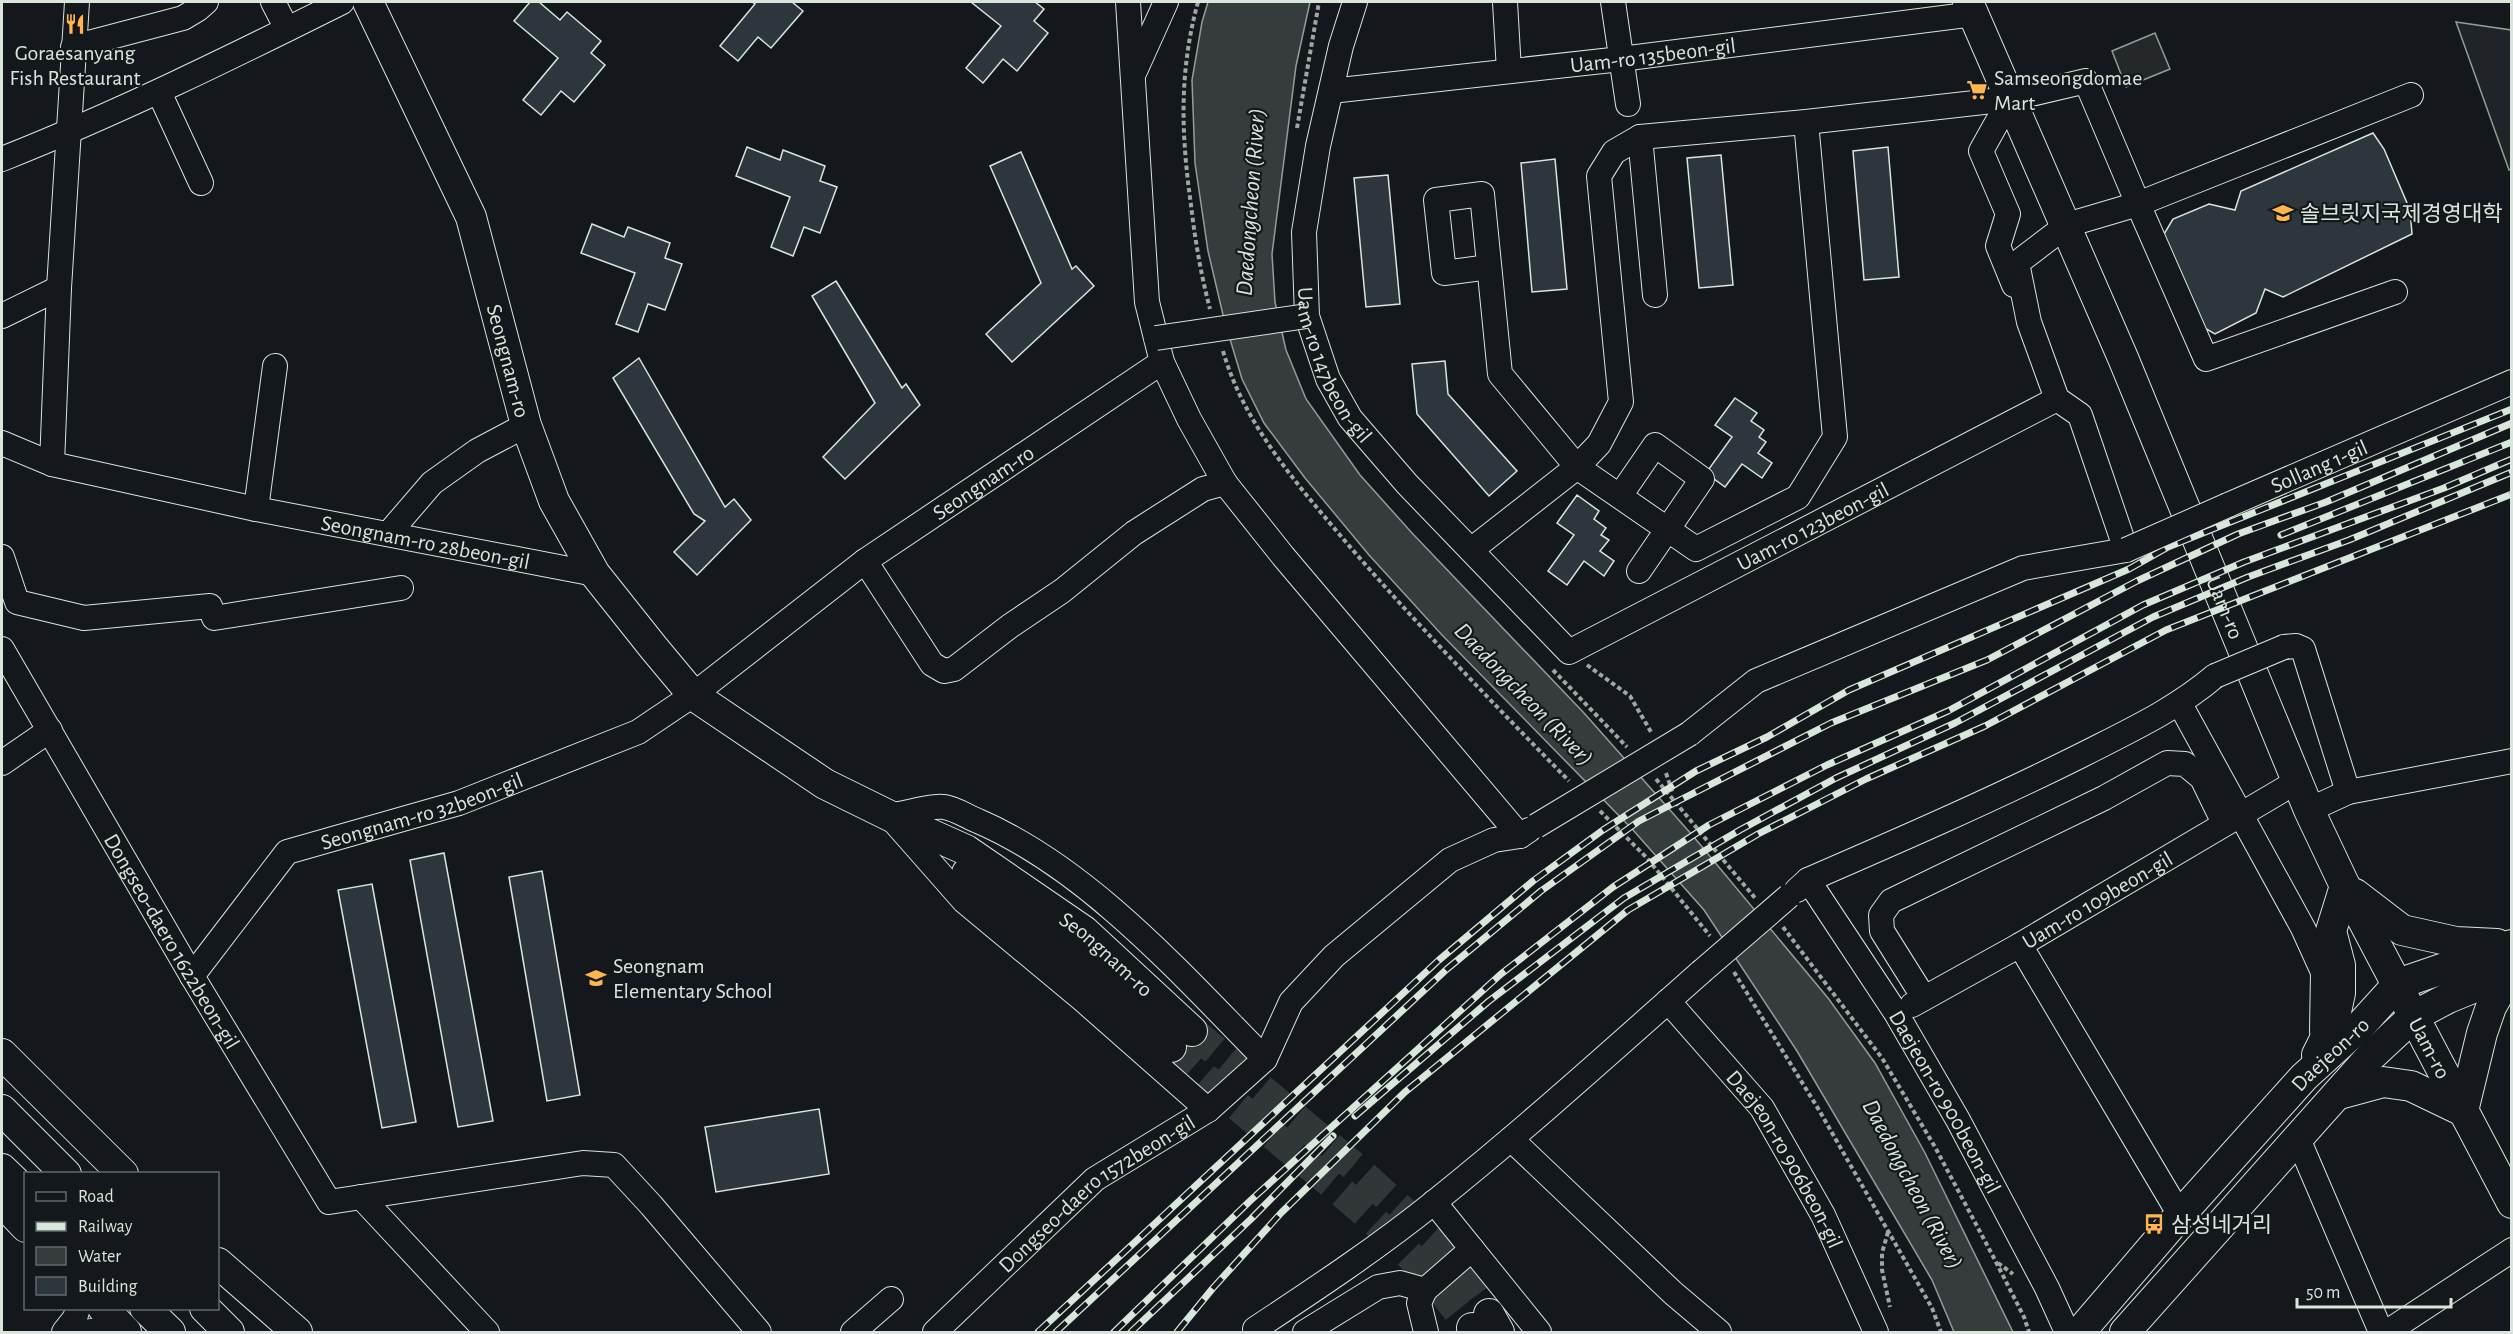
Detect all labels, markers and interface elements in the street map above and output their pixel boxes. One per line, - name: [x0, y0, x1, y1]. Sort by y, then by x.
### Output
- restaurant icon: Goraesanyang Fish Restaurant: [63, 12, 87, 36]
- street label: Uam-ro 135beon-gil: [1569, 34, 1737, 77]
- place label: Goraesanyang Fish Restaurant: [9, 42, 141, 89]
- place label: Samseongdomae Mart: [1994, 67, 2142, 114]
- supermarket icon: Samseongdomae Mart: [1965, 78, 1989, 102]
- water label: Daedongcheon (River): [1232, 107, 1270, 297]
- school or university icon: 솔브릿지국제경영대학: [2271, 201, 2295, 225]
- place label: 솔브릿지국제경영대학: [2300, 202, 2502, 225]
- street label: Uam-ro 147beon-gil: [1294, 287, 1376, 447]
- street label: Seongnam-ro: [483, 302, 534, 420]
- street label: Sollang 1-gil: [2268, 436, 2371, 497]
- street label: Seongnam-ro: [929, 441, 1038, 524]
- street label: Uam-ro 123beon-gil: [1733, 478, 1892, 575]
- street label: Seongnam-ro 28beon-gil: [319, 512, 532, 573]
- street label: Uam-ro: [2202, 573, 2247, 642]
- water label: Daedongcheon (River): [1449, 619, 1597, 771]
- street label: Seongnam-ro 32beon-gil: [318, 769, 526, 854]
- street label: Dongseo-daero 1622beon-gil: [100, 830, 243, 1053]
- street label: Uam-ro 109beon-gil: [2019, 848, 2177, 953]
- street label: Seongnam-ro: [1056, 908, 1157, 1001]
- place label: Seongnam Elementary School: [613, 955, 773, 1002]
- school or university icon: Seongnam Elementary School: [584, 966, 608, 990]
- street label: Daejeon-ro 900beon-gil: [1885, 1007, 2005, 1197]
- street label: Daejeon-ro: [2287, 1014, 2374, 1095]
- street label: Uam-ro: [2404, 1014, 2454, 1082]
- street label: Daejeon-ro 906beon-gil: [1722, 1066, 1846, 1252]
- water label: Daedongcheon (River): [1857, 1096, 1967, 1273]
- street label: Dongseo-daero 1572beon-gil: [995, 1111, 1199, 1277]
- legend: [24, 1172, 219, 1310]
- text: Road: [78, 1188, 114, 1206]
- bus stop icon: 삼성네거리: [2142, 1212, 2166, 1236]
- place label: 삼성네거리: [2171, 1213, 2272, 1236]
- text: Railway: [78, 1218, 133, 1236]
- text: Water: [78, 1248, 121, 1266]
- scale bar: [2297, 1271, 2452, 1309]
- text: Building: [78, 1278, 138, 1296]
- text: 50 m: [2306, 1284, 2340, 1302]

